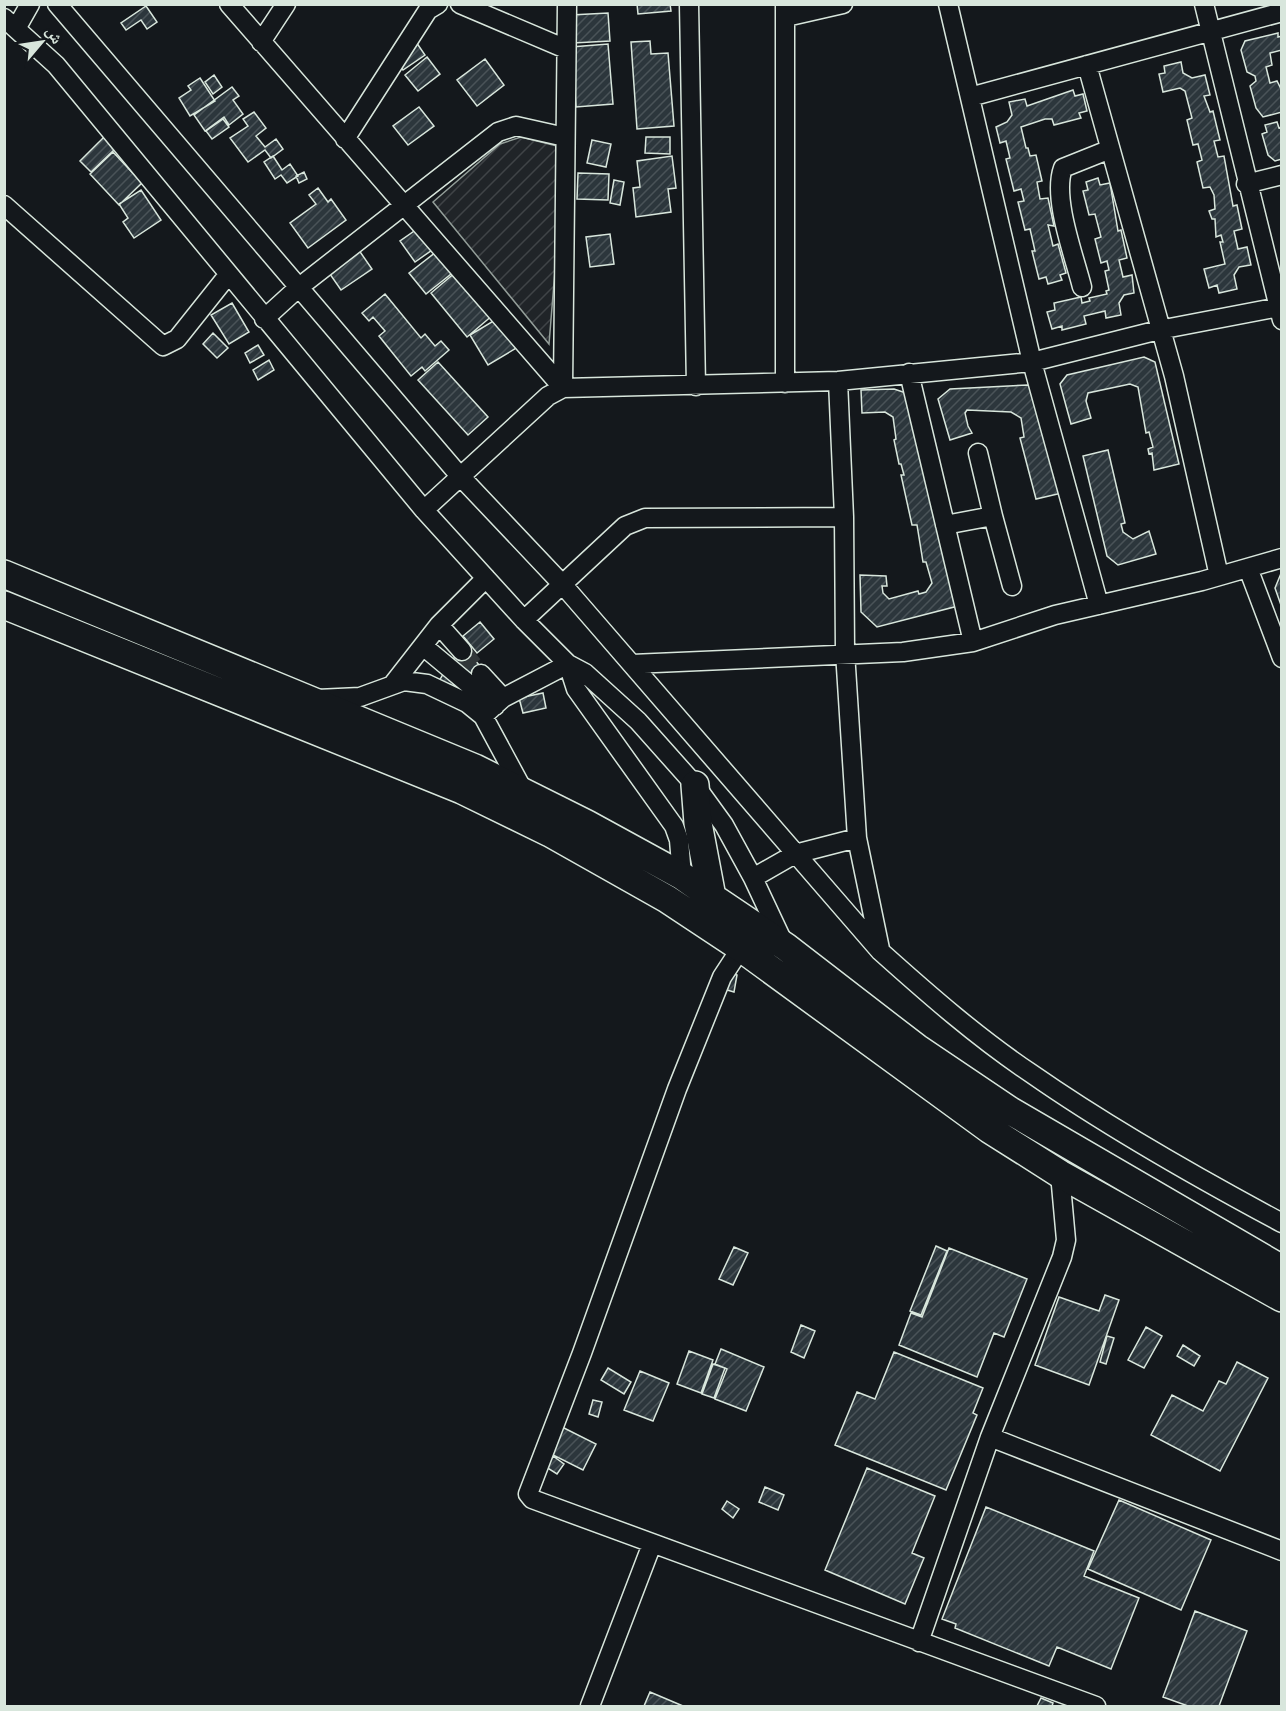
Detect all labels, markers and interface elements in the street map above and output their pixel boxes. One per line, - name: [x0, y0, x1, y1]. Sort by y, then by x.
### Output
- north arrow: [12, 12, 72, 72]
- text: ش: [42, 23, 66, 47]

